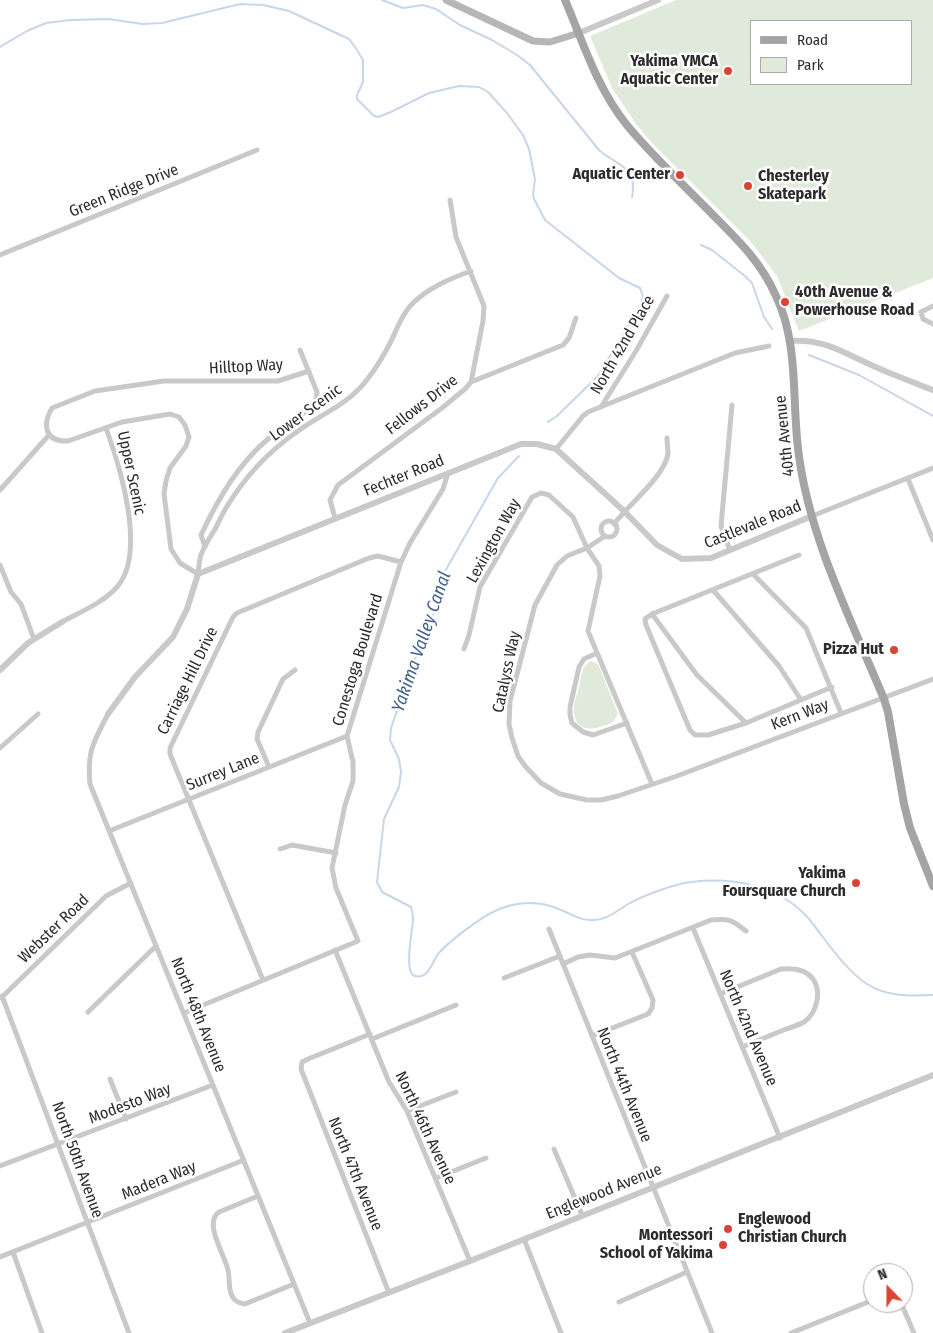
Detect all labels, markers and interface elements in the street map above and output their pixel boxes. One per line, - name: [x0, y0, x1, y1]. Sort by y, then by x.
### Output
- legend: [750, 20, 913, 85]
- text: Road: [797, 31, 828, 49]
- place label: Yakima YMCA Aquatic Center: [620, 52, 718, 90]
- text: Park: [797, 56, 824, 74]
- marker: Yakima YMCA Aquatic Center: [722, 65, 734, 77]
- street label: Green Ridge Drive: [66, 160, 182, 222]
- place label: Aquatic Center: [572, 165, 670, 185]
- place label: Chesterley Skatepark: [758, 167, 829, 205]
- marker: Aquatic Center: [674, 169, 686, 181]
- marker: Chesterley Skatepark: [742, 180, 754, 192]
- place label: 40th Avenue & Powerhouse Road: [795, 283, 914, 321]
- street label: North 42nd Place: [587, 292, 659, 398]
- marker: 40th Avenue & Powerhouse Road: [779, 296, 791, 308]
- street label: Hilltop Way: [209, 355, 283, 379]
- street label: Fellows Drive: [382, 371, 462, 439]
- street label: Lower Scenic: [266, 380, 346, 446]
- street label: 40th Avenue: [771, 394, 799, 478]
- street label: Upper Scenic: [113, 429, 149, 517]
- street label: Fechter Road: [361, 451, 447, 501]
- street label: Lexington Way: [463, 496, 525, 586]
- street label: Castlevale Road: [702, 497, 804, 553]
- water label: Yakima Valley Canal: [388, 569, 456, 715]
- street label: Conestoga Boulevard: [329, 591, 387, 729]
- street label: Carriage Hill Drive: [154, 624, 222, 738]
- street label: Catalyss Way: [489, 629, 525, 715]
- place label: Pizza Hut: [823, 640, 884, 660]
- marker: Pizza Hut: [888, 644, 900, 656]
- street label: Kern Way: [768, 695, 832, 735]
- street label: Surrey Lane: [184, 749, 262, 795]
- place label: Yakima Foursquare Church: [722, 864, 846, 902]
- marker: Yakima Foursquare Church: [850, 877, 862, 889]
- street label: Webster Road: [15, 891, 93, 967]
- street label: North 48th Avenue: [166, 955, 230, 1075]
- street label: North 42nd Avenue: [715, 967, 781, 1089]
- street label: North 44th Avenue: [592, 1025, 656, 1145]
- street label: North 46th Avenue: [390, 1069, 460, 1187]
- street label: Modesto Way: [86, 1080, 174, 1128]
- street label: North 50th Avenue: [47, 1099, 107, 1221]
- street label: North 47th Avenue: [324, 1115, 386, 1233]
- street label: Madera Way: [119, 1157, 199, 1205]
- street label: Englewood Avenue: [543, 1160, 665, 1224]
- place label: Englewood Christian Church: [738, 1210, 847, 1248]
- marker: Englewood Christian Church: [722, 1223, 734, 1235]
- place label: Montessori School of Yakima: [600, 1226, 713, 1264]
- marker: Montessori School of Yakima: [717, 1239, 729, 1251]
- north arrow: [863, 1263, 913, 1313]
- text: N: [875, 1265, 890, 1284]

